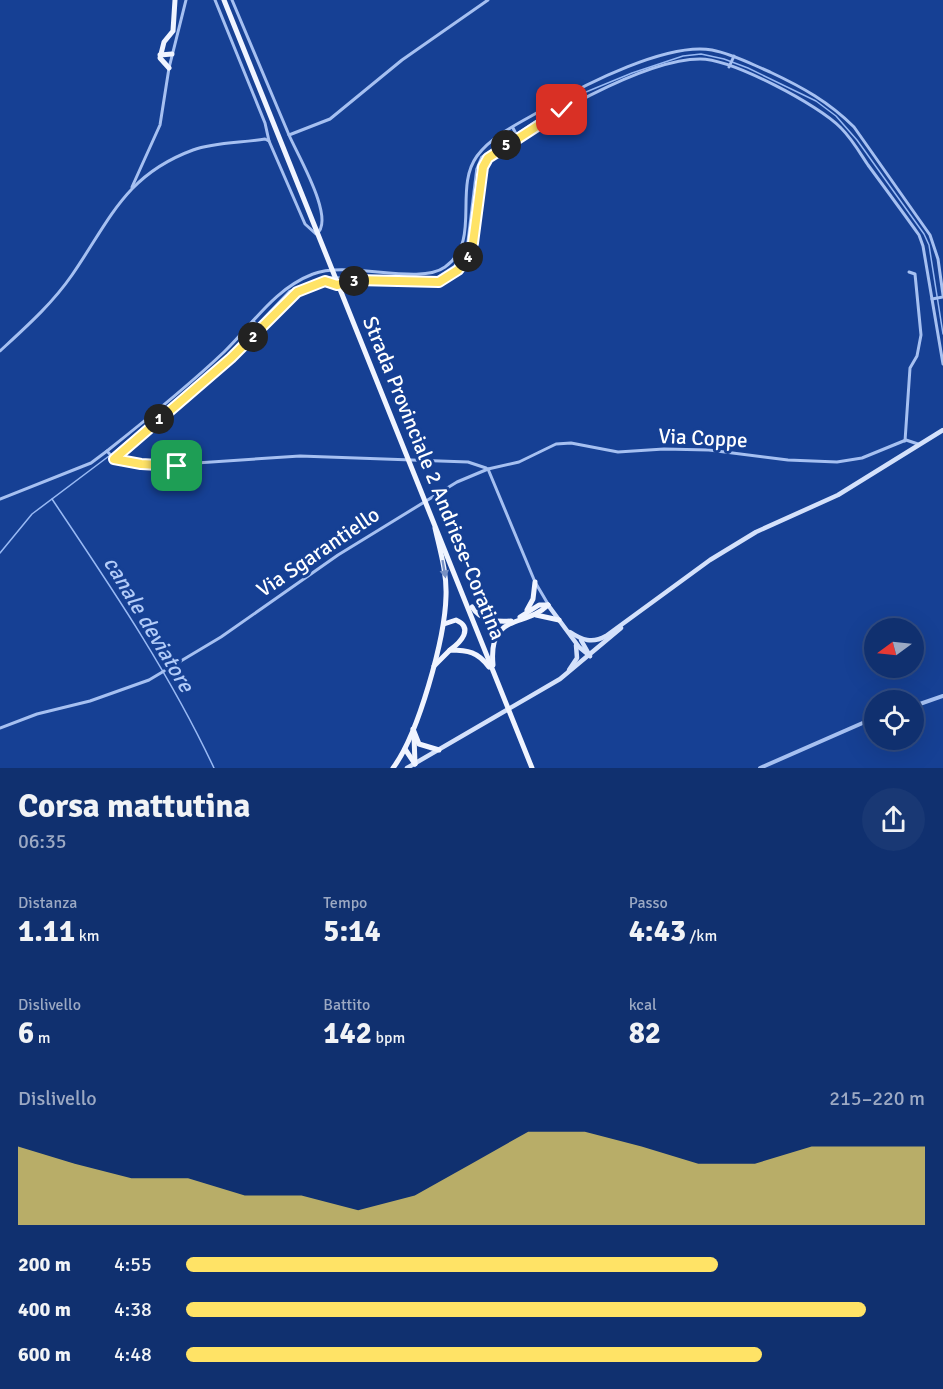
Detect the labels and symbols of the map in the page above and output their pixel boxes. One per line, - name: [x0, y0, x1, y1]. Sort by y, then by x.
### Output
- pin: [536, 84, 587, 135]
- pin: 5: [491, 130, 521, 160]
- pin: 4: [453, 242, 483, 272]
- pin: 3: [339, 266, 369, 296]
- street label: Strada Provinciale 2 Andriese-Coratina: [357, 312, 511, 644]
- pin: 2: [238, 322, 268, 352]
- pin: 1: [144, 404, 174, 434]
- street label: Via Coppe: [658, 423, 748, 453]
- pin: [151, 440, 202, 491]
- street label: Via Sgarantiello: [252, 501, 384, 603]
- water label: canale deviatore: [98, 551, 201, 698]
- one-way arrow: [439, 559, 448, 578]
- north arrow: [864, 618, 924, 678]

